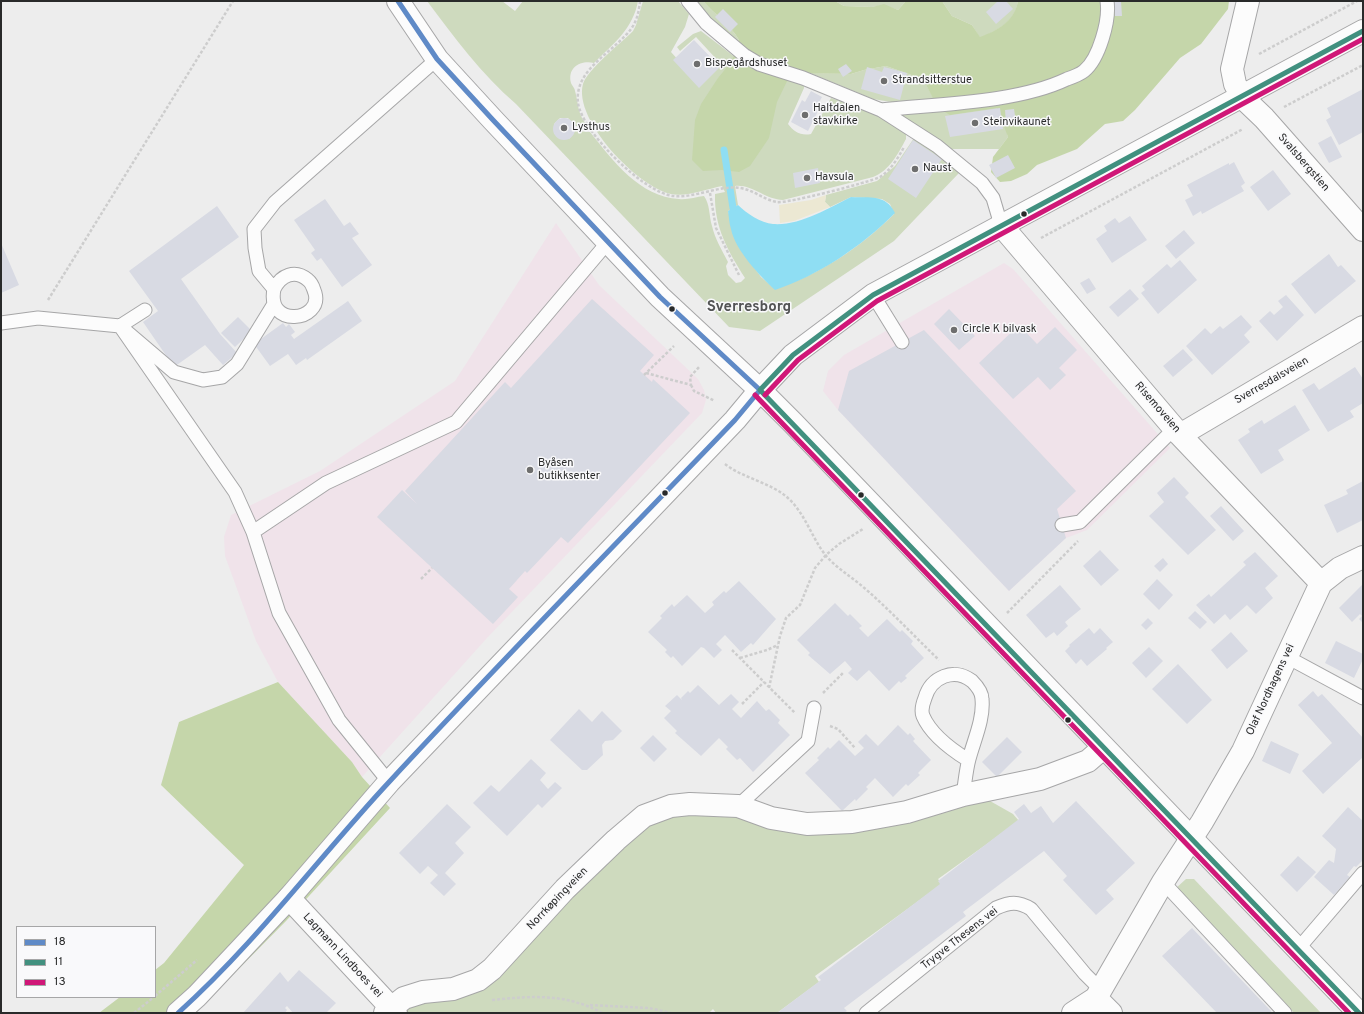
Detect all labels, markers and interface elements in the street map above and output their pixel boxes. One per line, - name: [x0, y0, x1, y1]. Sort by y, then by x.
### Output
- place label: Bispegårdshuset: [705, 57, 787, 71]
- marker: Bispegårdshuset: [692, 59, 702, 69]
- place label: Strandsitterstue: [892, 74, 972, 88]
- marker: Strandsitterstue: [879, 76, 889, 86]
- place label: Haltdalen stavkirke: [813, 102, 860, 128]
- marker: Haltdalen stavkirke: [800, 110, 810, 120]
- place label: Steinvikaunet: [983, 116, 1051, 130]
- marker: Steinvikaunet: [970, 118, 980, 128]
- place label: Lysthus: [572, 121, 610, 135]
- marker: Lysthus: [559, 123, 569, 133]
- street label: Svalsbergstien: [1274, 131, 1332, 195]
- place label: Naust: [923, 162, 952, 176]
- marker: Naust: [910, 164, 920, 174]
- place label: Havsula: [815, 171, 853, 185]
- marker: Havsula: [802, 173, 812, 183]
- unlabelled marker: [1019, 209, 1029, 219]
- district label: Sverresborg: [707, 299, 791, 317]
- unlabelled marker: [667, 304, 677, 314]
- place label: Circle K bilvask: [962, 323, 1037, 337]
- marker: Circle K bilvask: [949, 325, 959, 335]
- street label: Sverresdalsveien: [1233, 354, 1311, 408]
- street label: Risemoveien: [1131, 380, 1183, 436]
- place label: Byåsen butikksenter: [538, 457, 600, 483]
- marker: Byåsen butikksenter: [525, 465, 535, 475]
- unlabelled marker: [660, 488, 670, 498]
- unlabelled marker: [856, 490, 866, 500]
- street label: Olaf Nordhagens vei: [1244, 642, 1298, 738]
- unlabelled marker: [1063, 715, 1073, 725]
- street label: Norrkøpingveien: [525, 865, 591, 933]
- street label: Trygve Thesens vei: [919, 905, 1001, 973]
- street label: Lagmann Lindboes vei: [299, 911, 385, 1001]
- legend: [16, 926, 156, 998]
- text: 18: [54, 934, 66, 950]
- text: 11: [54, 954, 63, 970]
- text: 13: [54, 974, 66, 990]

